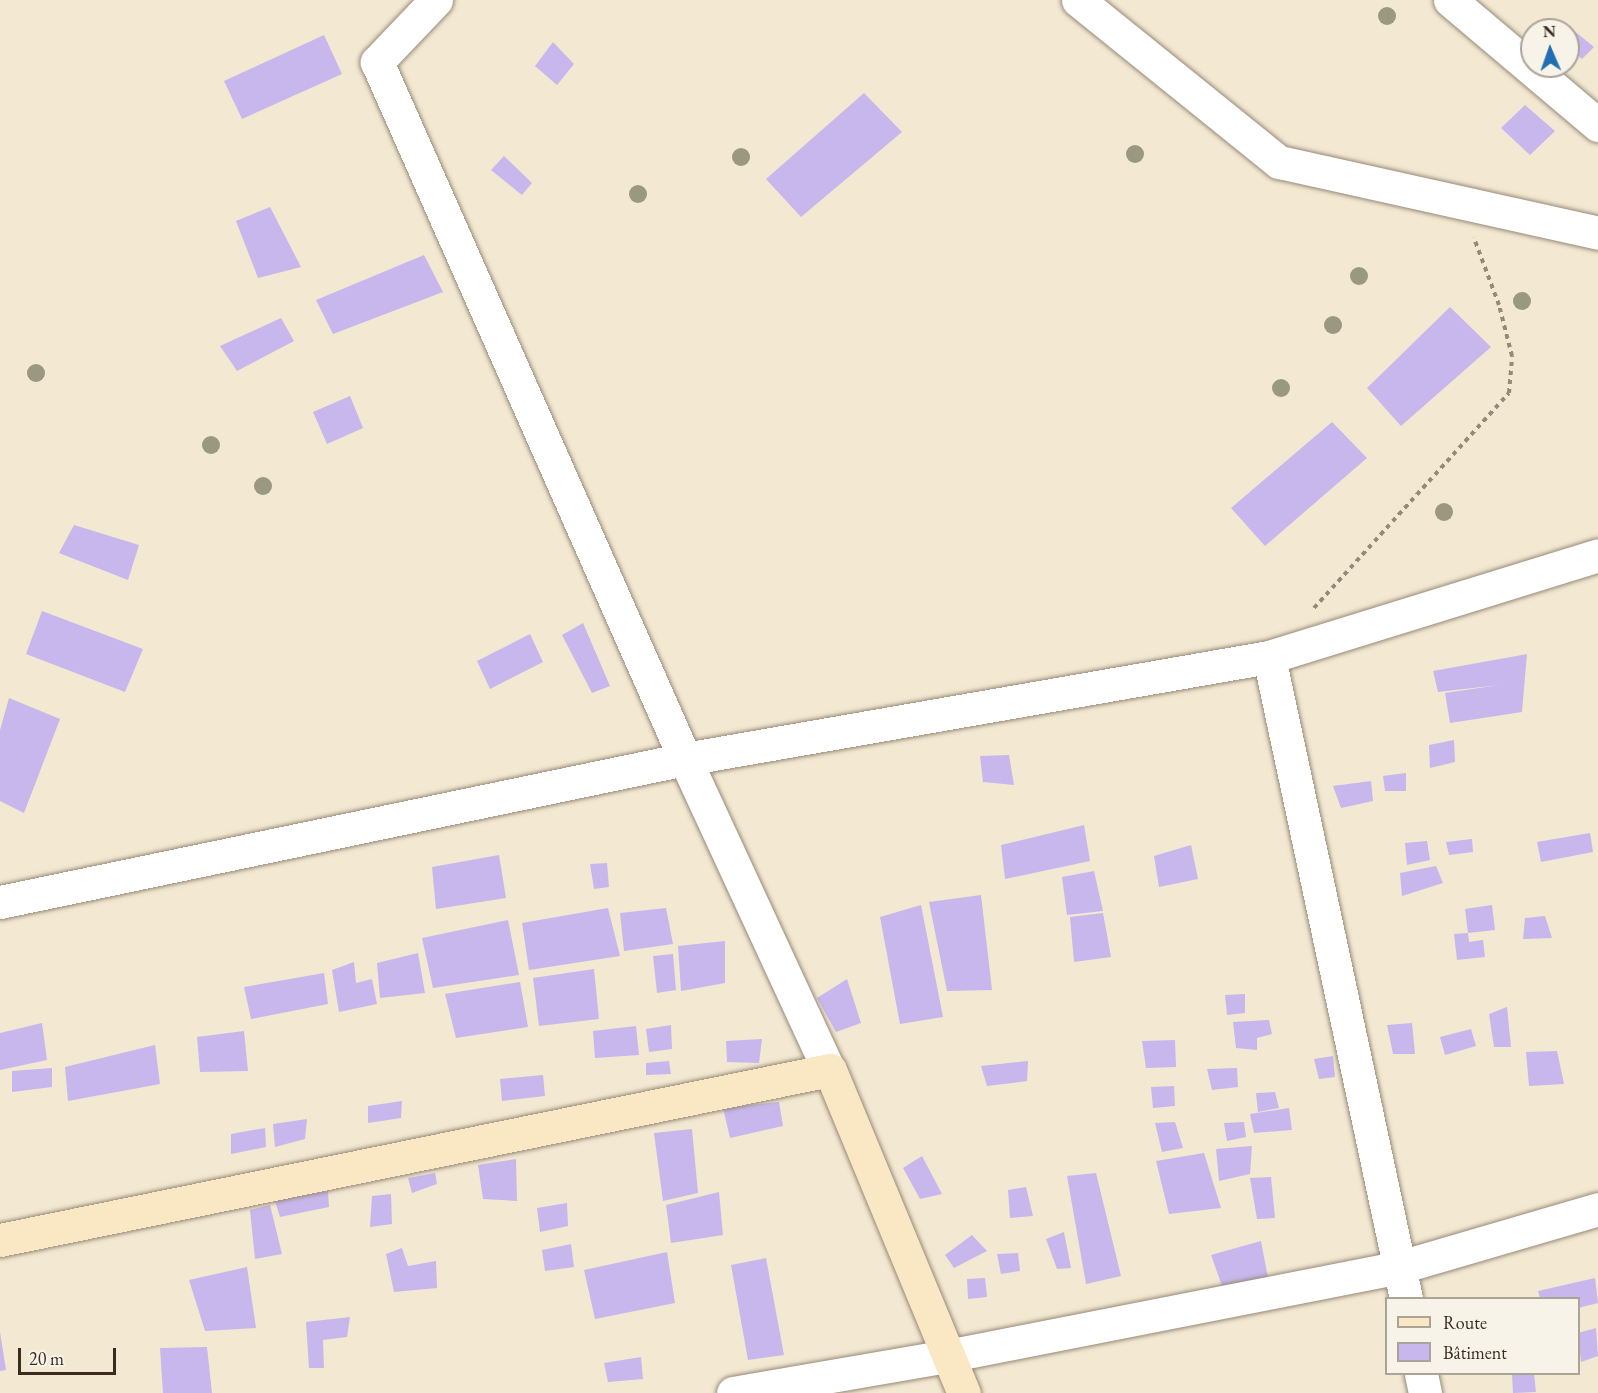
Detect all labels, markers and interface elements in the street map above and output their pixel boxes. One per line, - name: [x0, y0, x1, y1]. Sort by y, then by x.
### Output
- north arrow: [1520, 18, 1580, 78]
- text: N: [1543, 21, 1556, 42]
- legend: [1385, 1297, 1580, 1375]
- text: Route: [1443, 1311, 1487, 1334]
- scale bar: [21, 1336, 118, 1374]
- text: Bâtiment: [1443, 1341, 1507, 1364]
- text: 20 m: [29, 1347, 64, 1370]

